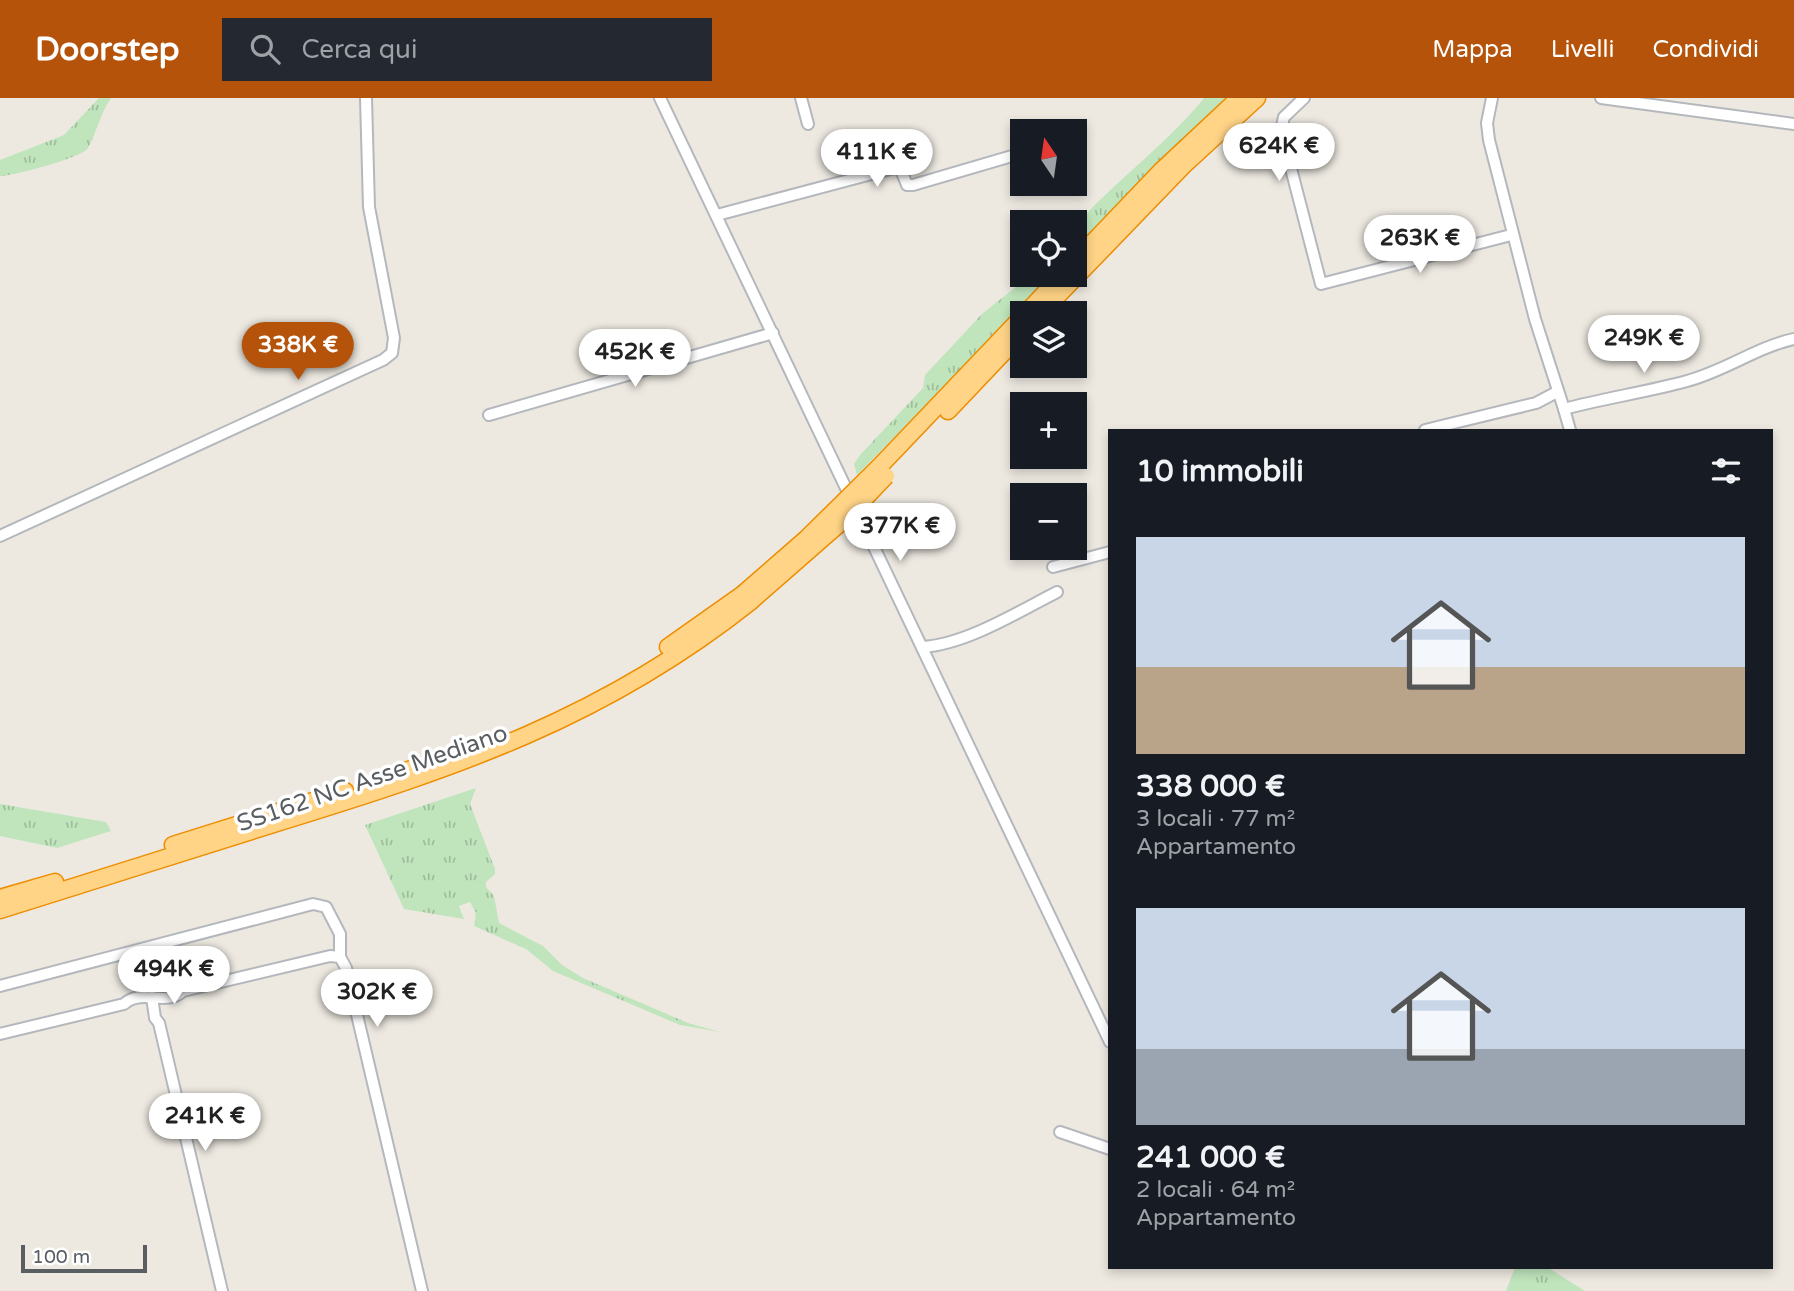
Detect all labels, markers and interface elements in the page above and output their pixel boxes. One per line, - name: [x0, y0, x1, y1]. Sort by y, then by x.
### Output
- search box: [222, 18, 712, 81]
- text: Doorstep: [35, 30, 180, 69]
- icon: search: [246, 30, 284, 68]
- text: Cerca qui: [302, 34, 417, 65]
- text: Mappa: [1432, 35, 1513, 64]
- text: Livelli: [1551, 35, 1615, 64]
- text: Condividi: [1653, 35, 1759, 64]
- north arrow: [1010, 119, 1087, 196]
- map controls: [1010, 119, 1087, 560]
- pin: 624K €: [1222, 123, 1336, 183]
- pin: 411K €: [820, 130, 934, 189]
- text: 624K €: [1239, 132, 1319, 160]
- text: 411K €: [837, 138, 917, 166]
- button: locate: [1010, 210, 1087, 287]
- pin: 263K €: [1363, 216, 1477, 275]
- text: 263K €: [1380, 224, 1460, 252]
- button: layers: [1010, 301, 1087, 378]
- pin: 249K €: [1587, 316, 1701, 375]
- pin: 338K €: [241, 322, 355, 382]
- text: 249K €: [1604, 324, 1684, 352]
- pin: 452K €: [578, 330, 692, 389]
- text: 338K €: [258, 331, 338, 359]
- text: 452K €: [595, 338, 675, 366]
- button: +: [1010, 392, 1087, 469]
- icon: filters: [1707, 452, 1745, 490]
- text: 10 immobili: [1136, 453, 1304, 490]
- button: −: [1010, 483, 1087, 560]
- pin: 377K €: [843, 504, 957, 563]
- text: 377K €: [860, 512, 940, 540]
- icon: home: [1378, 582, 1504, 708]
- street label: SS162 NC Asse Mediano: [233, 718, 511, 838]
- text: 338 000 €: [1136, 768, 1285, 805]
- text: 3 locali · 77 m²: [1136, 805, 1295, 833]
- text: Appartamento: [1136, 833, 1296, 861]
- pin: 494K €: [117, 946, 231, 1006]
- icon: home: [1378, 953, 1504, 1079]
- text: 494K €: [134, 955, 214, 983]
- pin: 302K €: [320, 970, 434, 1029]
- text: 302K €: [337, 978, 417, 1006]
- pin: 241K €: [148, 1094, 262, 1153]
- text: 241K €: [165, 1102, 245, 1130]
- text: 241 000 €: [1136, 1139, 1285, 1176]
- text: 2 locali · 64 m²: [1136, 1176, 1295, 1204]
- text: Appartamento: [1136, 1204, 1296, 1232]
- scale bar: [21, 1242, 147, 1274]
- text: 100 m: [32, 1246, 90, 1268]

